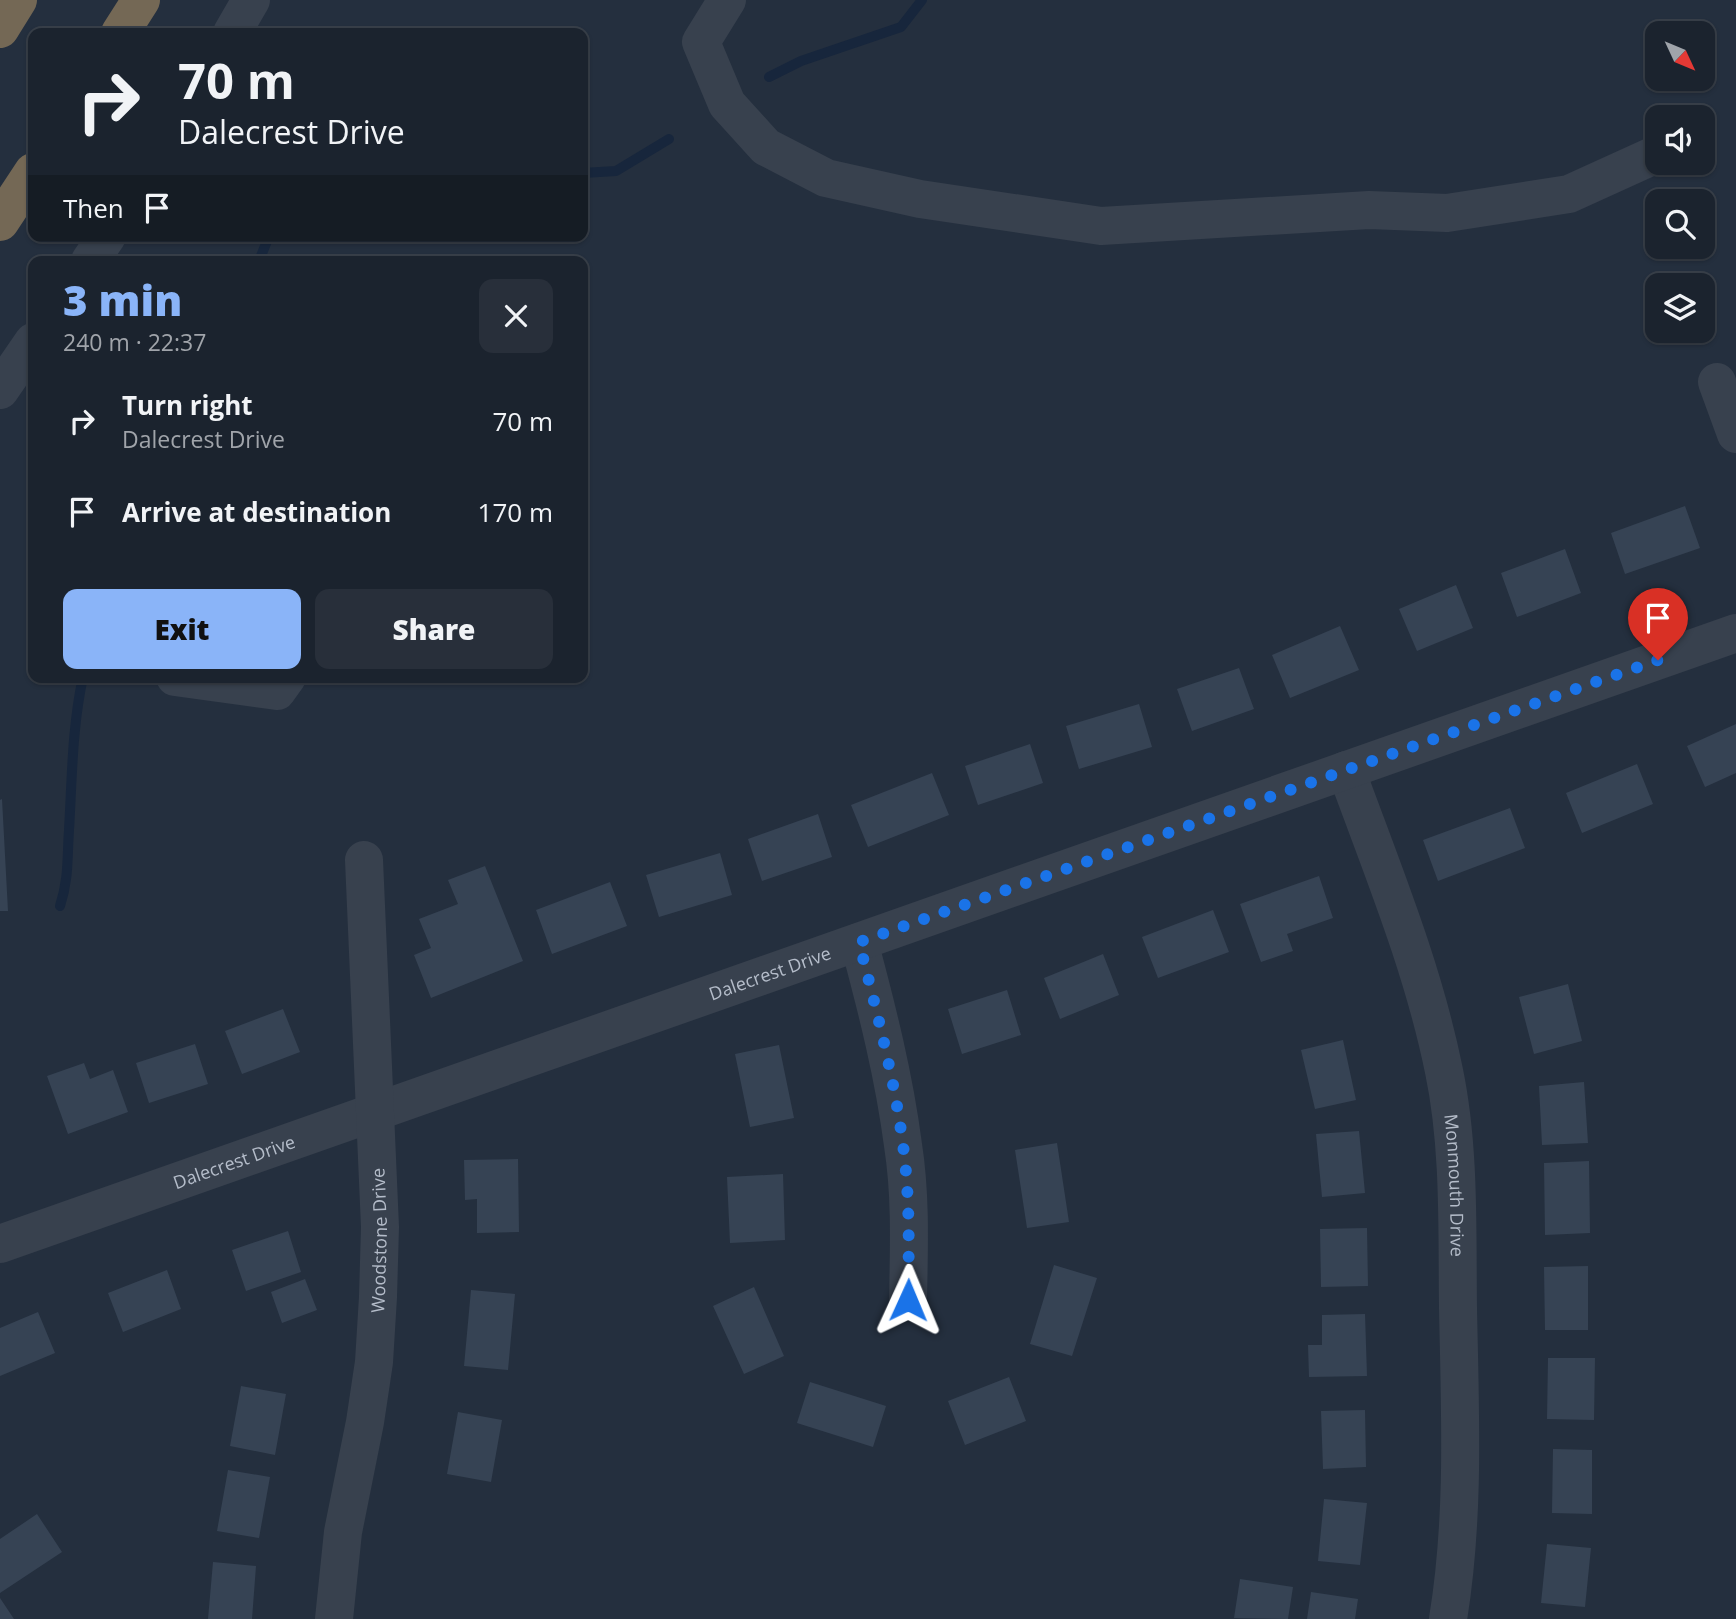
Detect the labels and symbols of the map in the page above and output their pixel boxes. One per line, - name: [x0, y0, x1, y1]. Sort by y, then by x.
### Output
- north arrow: [1645, 21, 1715, 91]
- pin: [1628, 588, 1688, 660]
- street label: Dalecrest Drive: [706, 941, 834, 1006]
- street label: Monmouth Drive: [1439, 1113, 1470, 1257]
- street label: Dalecrest Drive: [170, 1129, 298, 1194]
- street label: Woodstone Drive: [365, 1167, 392, 1314]
- position arrow: [871, 1263, 945, 1337]

